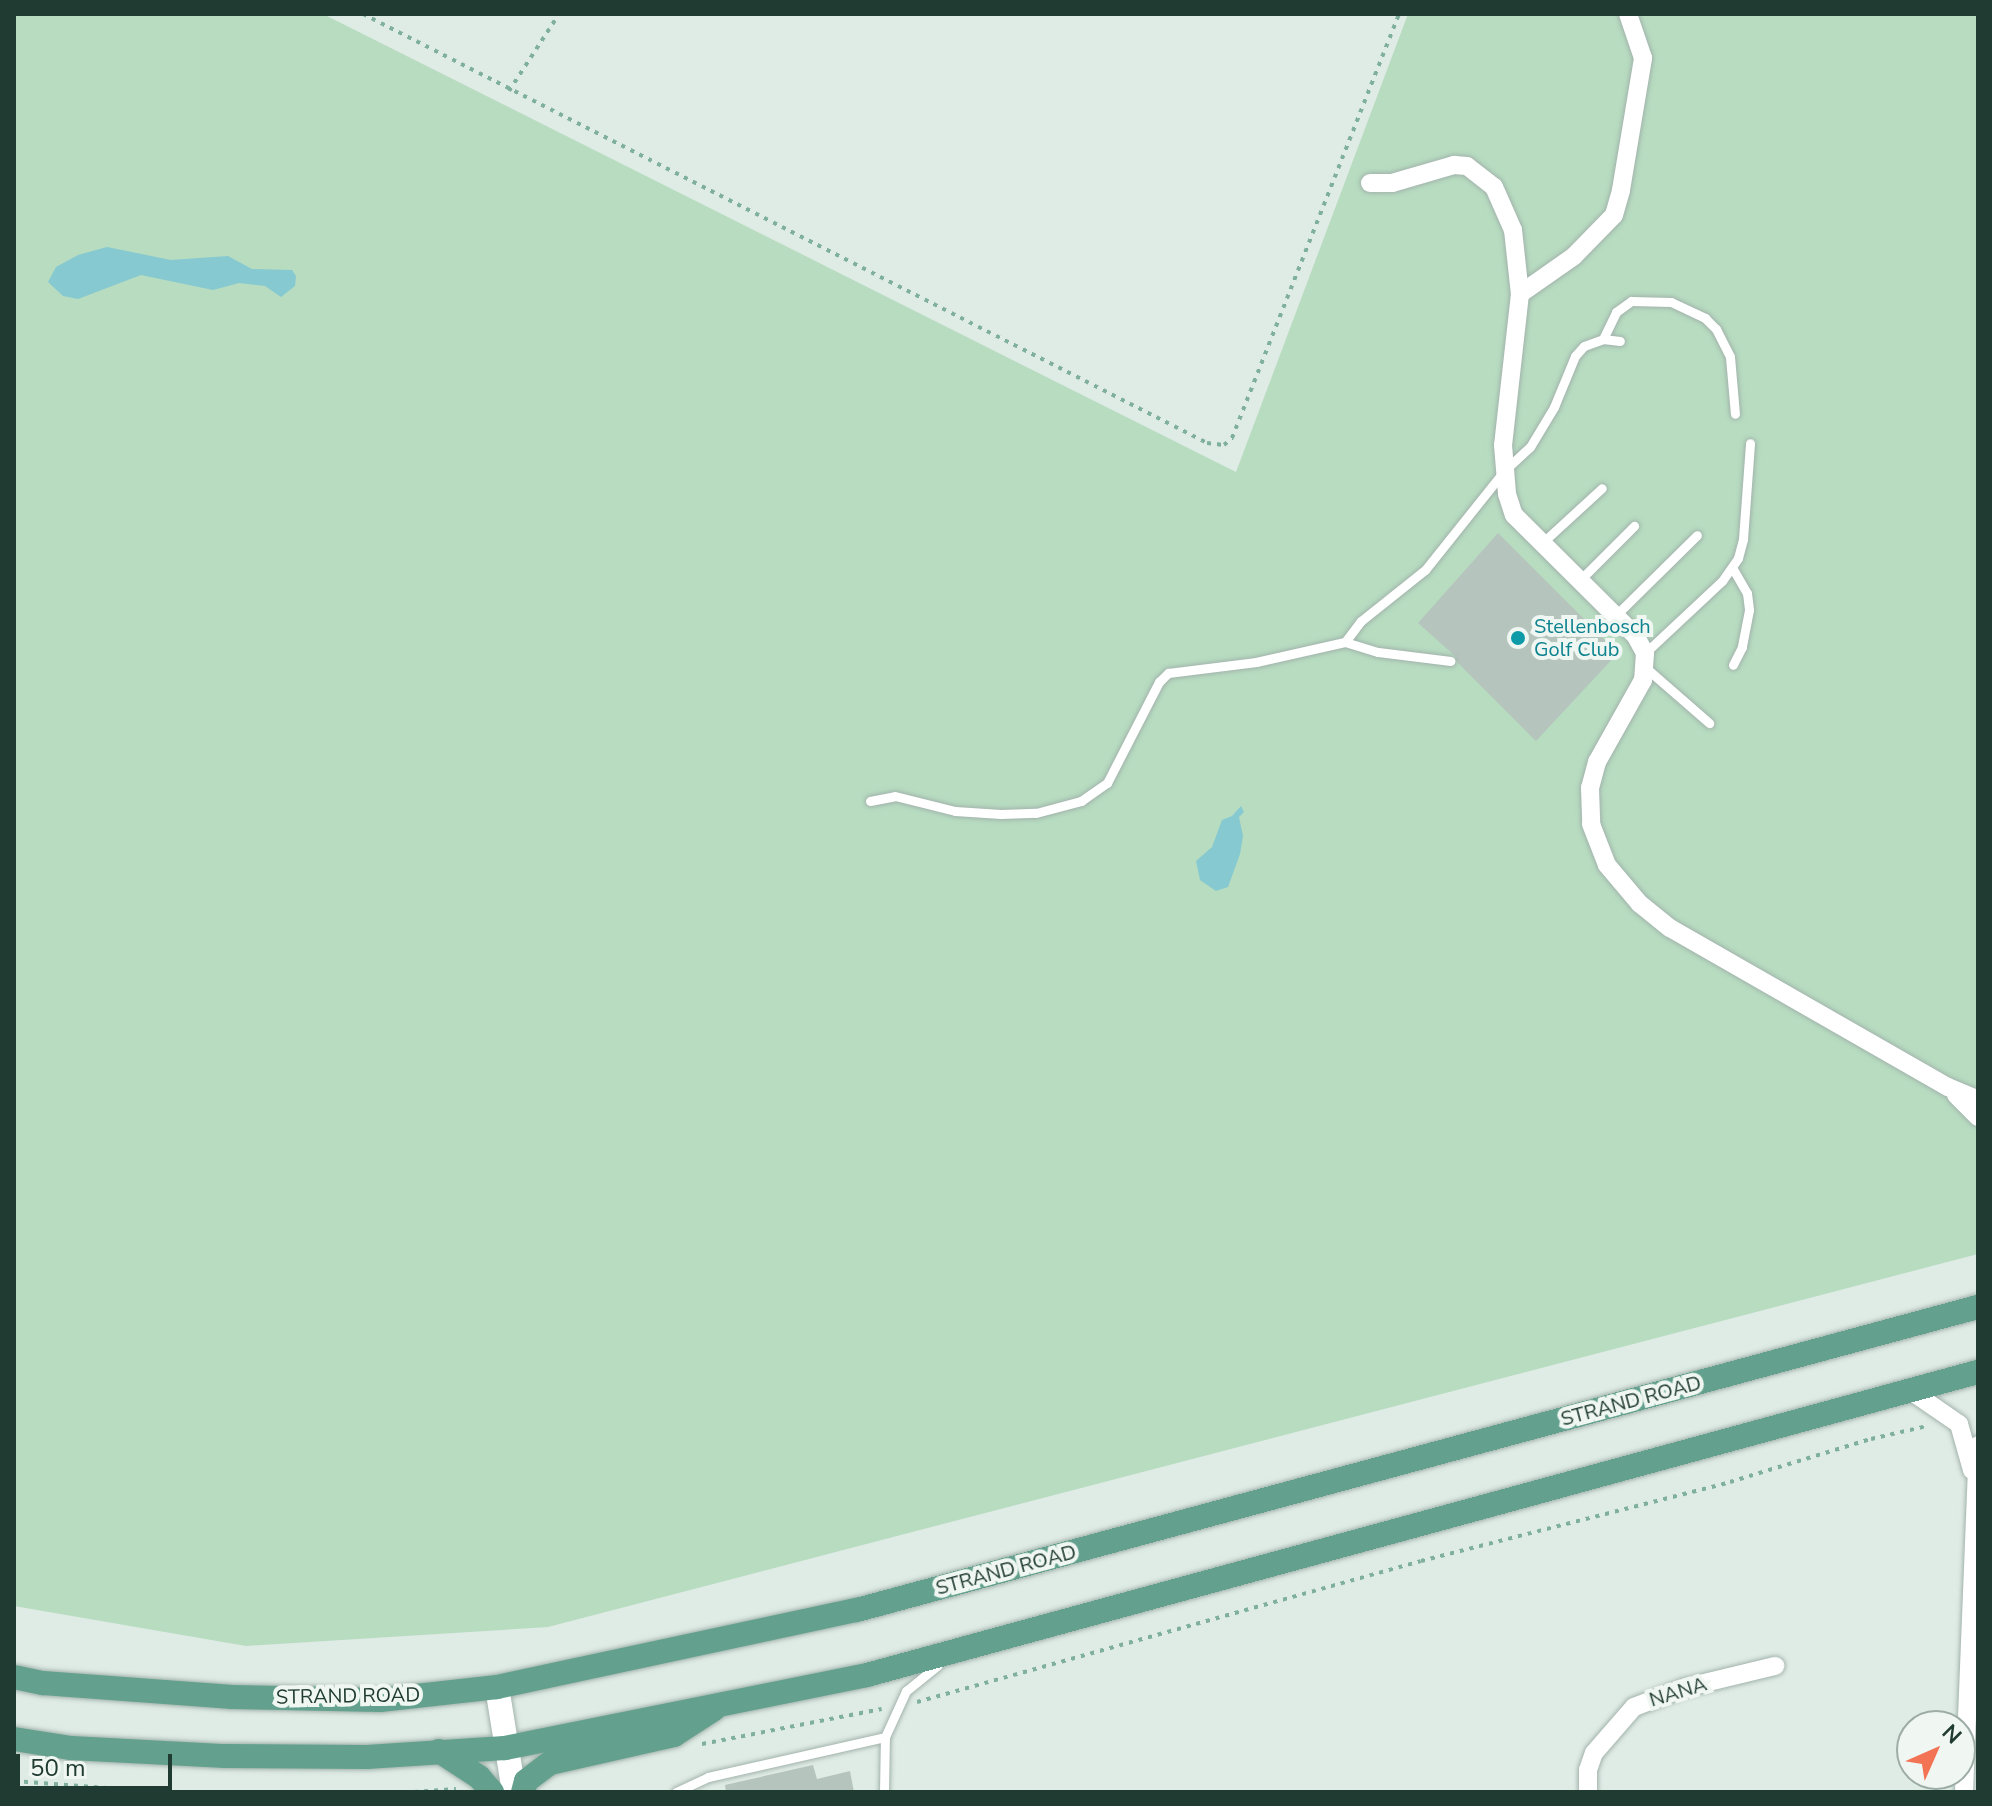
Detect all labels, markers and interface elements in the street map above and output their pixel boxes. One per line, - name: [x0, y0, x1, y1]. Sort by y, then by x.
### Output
- place label: Stellenbosch Golf Club: [1534, 614, 1651, 661]
- marker: Stellenbosch Golf Club: [1509, 629, 1527, 647]
- street label: STRAND ROAD: [1558, 1371, 1704, 1431]
- street label: STRAND ROAD: [933, 1540, 1079, 1600]
- street label: NANA: [1646, 1672, 1710, 1712]
- street label: STRAND ROAD: [276, 1683, 420, 1709]
- north arrow: [1896, 1710, 1976, 1790]
- text: N: [1935, 1718, 1968, 1751]
- scale bar: [20, 1738, 176, 1788]
- text: 50 m: [30, 1752, 86, 1784]

